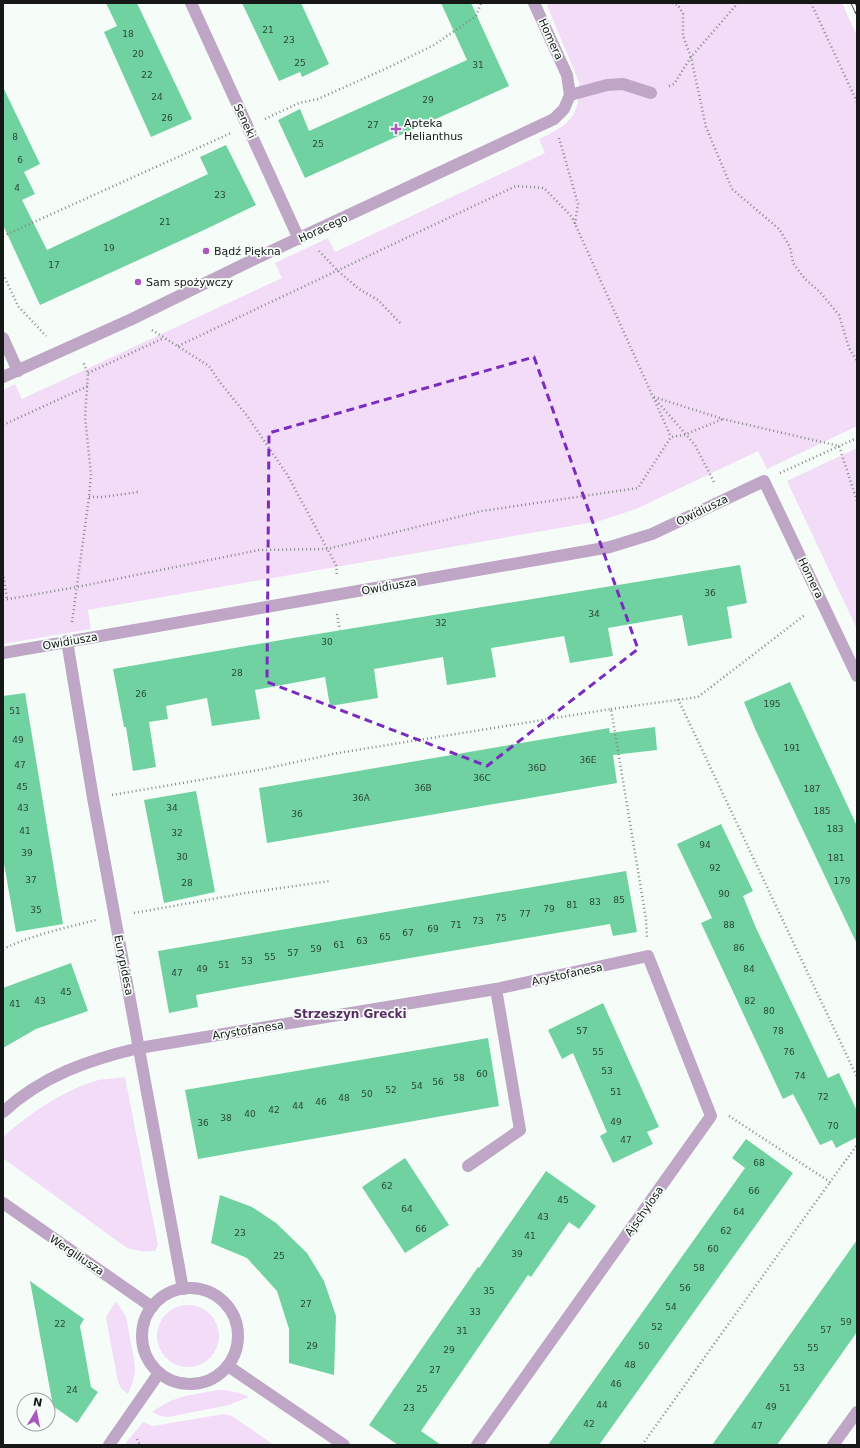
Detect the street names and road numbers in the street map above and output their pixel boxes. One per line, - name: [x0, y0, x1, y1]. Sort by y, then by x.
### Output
- street label: Homera: [535, 17, 566, 62]
- street label: Seneki: [231, 102, 258, 141]
- street label: Horacego: [297, 211, 350, 246]
- street label: Owidiusza: [674, 492, 730, 529]
- street label: Homera: [795, 556, 826, 601]
- street label: Owidiusza: [360, 575, 418, 598]
- street label: Owidiusza: [41, 630, 99, 653]
- street label: Eurypidesa: [111, 934, 136, 996]
- street label: Arystofanesa: [530, 961, 604, 988]
- street label: Arystofanesa: [211, 1018, 285, 1043]
- street label: Ajschylosa: [622, 1184, 666, 1239]
- street label: Wergiliusza: [47, 1232, 106, 1278]

